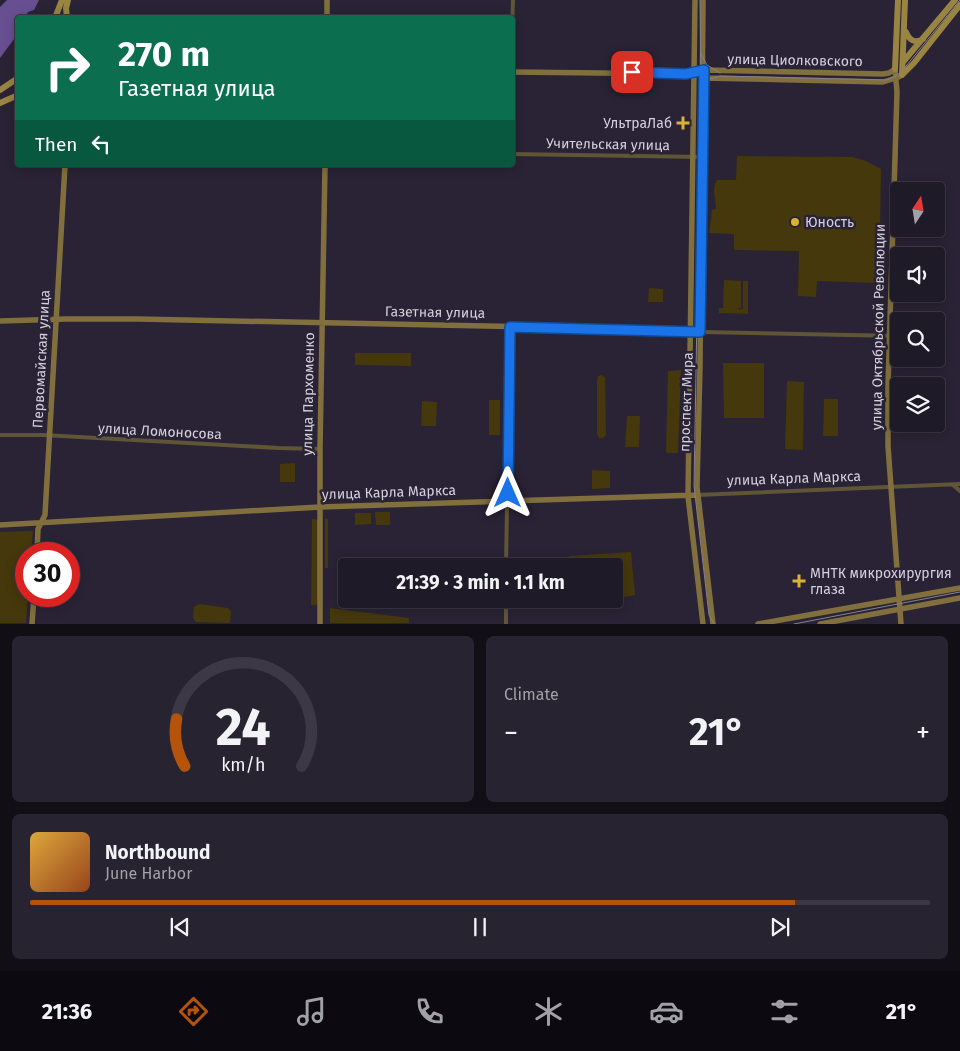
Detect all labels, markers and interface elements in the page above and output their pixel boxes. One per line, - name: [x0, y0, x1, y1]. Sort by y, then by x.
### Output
- text: 270 m: [118, 33, 210, 75]
- icon: right: [35, 35, 100, 100]
- pin: [611, 51, 653, 93]
- street label: улица Циолковского: [727, 51, 863, 70]
- icon: arrive: [618, 58, 646, 86]
- text: Газетная улица: [118, 75, 275, 102]
- place label: УльтраЛаб: [603, 115, 672, 132]
- marker: УльтраЛаб: [676, 116, 690, 130]
- icon: left: [87, 130, 115, 158]
- text: Then: [35, 133, 77, 156]
- street label: Учительская улица: [546, 135, 670, 154]
- north arrow: [890, 182, 945, 238]
- map controls: [890, 182, 945, 432]
- place label: Юность: [805, 214, 854, 231]
- marker: Юность: [789, 216, 801, 228]
- street label: улица Октябрьской Революции: [868, 224, 889, 430]
- button: sound: [890, 247, 945, 302]
- street label: Первомайская улица: [29, 289, 54, 429]
- street label: Газетная улица: [385, 303, 485, 322]
- button: search: [890, 312, 945, 367]
- street label: улица Пархоменко: [299, 332, 318, 456]
- street label: проспект Мира: [676, 352, 697, 452]
- button: layers: [890, 377, 945, 432]
- street label: улица Ломоносова: [98, 420, 222, 443]
- position arrow: [481, 466, 533, 518]
- street label: улица Карла Маркса: [727, 468, 861, 489]
- street label: улица Карла Маркса: [322, 482, 456, 503]
- speed limit sign: 30: [15, 542, 80, 607]
- place label: МНТК микрохирургия глаза: [810, 565, 952, 598]
- text: 21:39 · 3 min · 1.1 km: [396, 571, 565, 594]
- marker: МНТК микрохирургия глаза: [792, 574, 806, 588]
- text: Climate: [504, 685, 559, 704]
- text: 24: [216, 696, 270, 759]
- text: 21°: [689, 709, 745, 755]
- text: −: [504, 716, 518, 749]
- text: +: [916, 716, 930, 749]
- text: km/h: [221, 754, 265, 776]
- text: Northbound: [105, 841, 210, 864]
- text: June Harbor: [105, 864, 192, 883]
- icon: previous: [166, 913, 194, 941]
- icon: pause: [466, 913, 494, 941]
- icon: next: [766, 913, 794, 941]
- icon: directions: [176, 994, 211, 1029]
- icon: music: [294, 994, 329, 1029]
- icon: phone: [412, 994, 447, 1029]
- icon: climate: [531, 994, 566, 1029]
- icon: car: [649, 994, 684, 1029]
- icon: filters: [767, 994, 802, 1029]
- text: 21:36: [42, 998, 92, 1025]
- text: 21°: [886, 998, 918, 1025]

